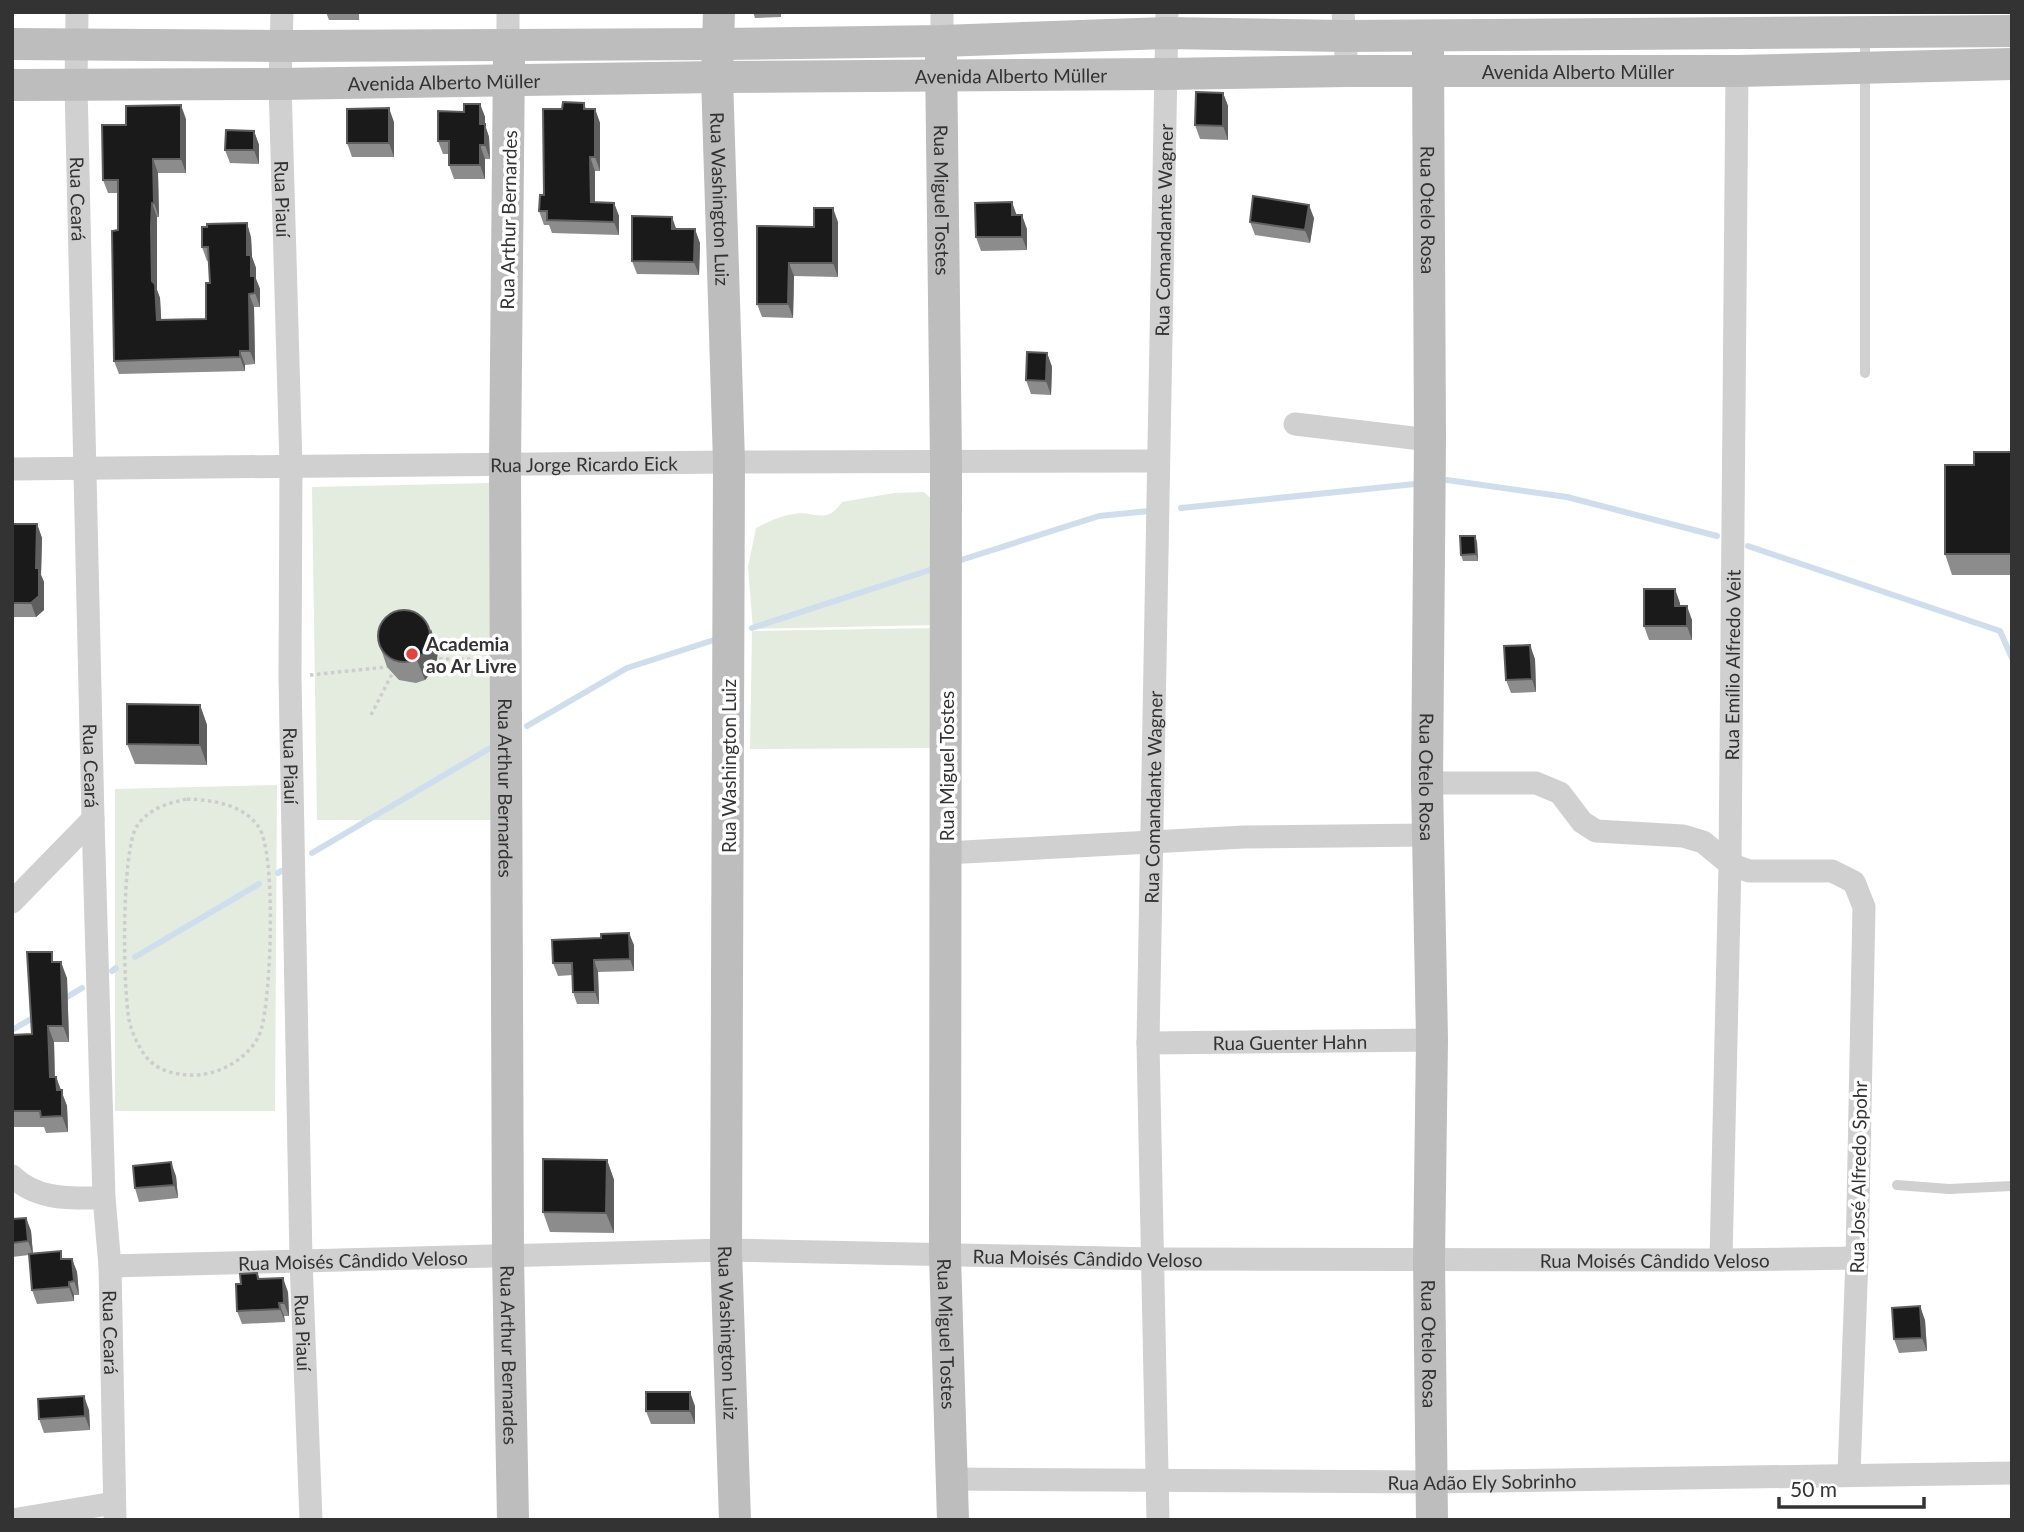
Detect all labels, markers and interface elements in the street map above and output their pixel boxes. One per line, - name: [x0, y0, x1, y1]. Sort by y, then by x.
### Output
- street label: Avenida Alberto Müller: [1482, 60, 1674, 83]
- street label: Avenida Alberto Müller: [915, 63, 1107, 87]
- street label: Avenida Alberto Müller: [348, 68, 541, 94]
- street label: Rua Washington Luiz: [707, 112, 735, 286]
- street label: Rua Comandante Wagner: [1150, 123, 1176, 337]
- street label: Rua Miguel Tostes: [930, 124, 955, 276]
- street label: Rua Arthur Bernardes: [495, 130, 521, 310]
- street label: Rua Otelo Rosa: [1417, 146, 1441, 274]
- street label: Rua Ceará: [66, 156, 91, 242]
- street label: Rua Piauí: [271, 160, 296, 239]
- street label: Rua Jorge Ricardo Eick: [490, 451, 678, 476]
- street label: Rua Emílio Alfredo Veit: [1719, 569, 1744, 761]
- place label: Academia ao Ar Livre: [425, 632, 517, 677]
- marker: Academia ao Ar Livre: [404, 646, 420, 662]
- street label: Rua Washington Luiz: [717, 679, 740, 853]
- street label: Rua Comandante Wagner: [1139, 690, 1166, 904]
- street label: Rua Miguel Tostes: [935, 691, 958, 841]
- street label: Rua Arthur Bernardes: [494, 698, 518, 878]
- street label: Rua Otelo Rosa: [1415, 713, 1440, 841]
- street label: Rua Ceará: [79, 723, 104, 808]
- street label: Rua Piauí: [279, 727, 304, 806]
- street label: Rua Guenter Hahn: [1213, 1029, 1367, 1054]
- street label: Rua José Alfredo Spohr: [1845, 1080, 1871, 1274]
- street label: Rua Moisés Cândido Veloso: [973, 1244, 1203, 1271]
- street label: Rua Moisés Cândido Veloso: [238, 1245, 468, 1274]
- street label: Rua Washington Luiz: [714, 1245, 743, 1420]
- street label: Rua Moisés Cândido Veloso: [1540, 1248, 1770, 1272]
- street label: Rua Miguel Tostes: [934, 1258, 961, 1410]
- street label: Rua Arthur Bernardes: [497, 1265, 523, 1445]
- street label: Rua Otelo Rosa: [1418, 1280, 1442, 1408]
- street label: Rua Ceará: [99, 1290, 124, 1375]
- street label: Rua Piauí: [291, 1294, 317, 1373]
- scale bar: [1779, 1466, 1924, 1510]
- street label: Rua Adão Ely Sobrinho: [1387, 1468, 1577, 1494]
- text: 50 m: [1790, 1476, 1837, 1501]

